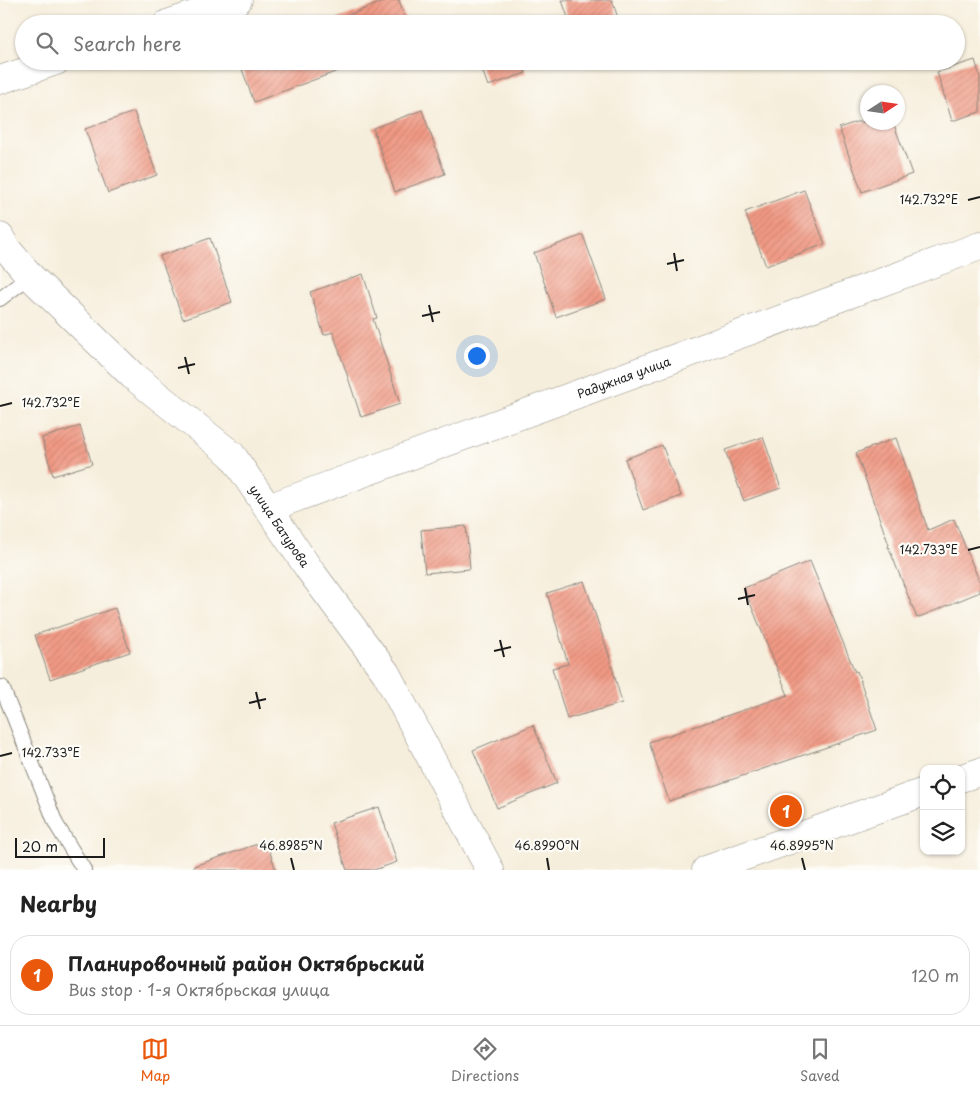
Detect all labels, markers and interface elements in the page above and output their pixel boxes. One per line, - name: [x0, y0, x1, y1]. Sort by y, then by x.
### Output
- search box: [15, 15, 965, 70]
- icon: search: [33, 29, 61, 57]
- text: Search here: [73, 29, 182, 57]
- north arrow: [860, 85, 905, 130]
- text: 142.732°E: [900, 190, 958, 208]
- your location: [464, 343, 490, 369]
- street label: Радужная улица: [574, 352, 673, 403]
- text: 142.732°E: [22, 393, 80, 411]
- street label: улица Батурова: [245, 481, 314, 571]
- text: 142.733°E: [900, 540, 958, 558]
- text: 142.733°E: [22, 743, 80, 761]
- map controls: [920, 765, 965, 855]
- button: locate: [920, 765, 965, 810]
- pin: 1: [770, 792, 802, 830]
- button: layers: [920, 810, 965, 855]
- scale bar: [15, 835, 105, 858]
- text: 20 m: [22, 836, 58, 857]
- text: 46.8985°N: [259, 836, 323, 854]
- text: 46.8990°N: [515, 836, 579, 854]
- text: 46.8995°N: [770, 836, 834, 854]
- text: Nearby: [20, 887, 97, 919]
- text: Планировочный район Октябрьский: [68, 949, 425, 977]
- text: 1: [33, 963, 41, 987]
- text: 120 m: [912, 963, 959, 987]
- text: Bus stop · 1-я Октябрьская улица: [68, 977, 330, 1001]
- tab: Map: [140, 1035, 170, 1086]
- tab: Directions: [451, 1035, 519, 1086]
- tab: Saved: [800, 1035, 840, 1086]

